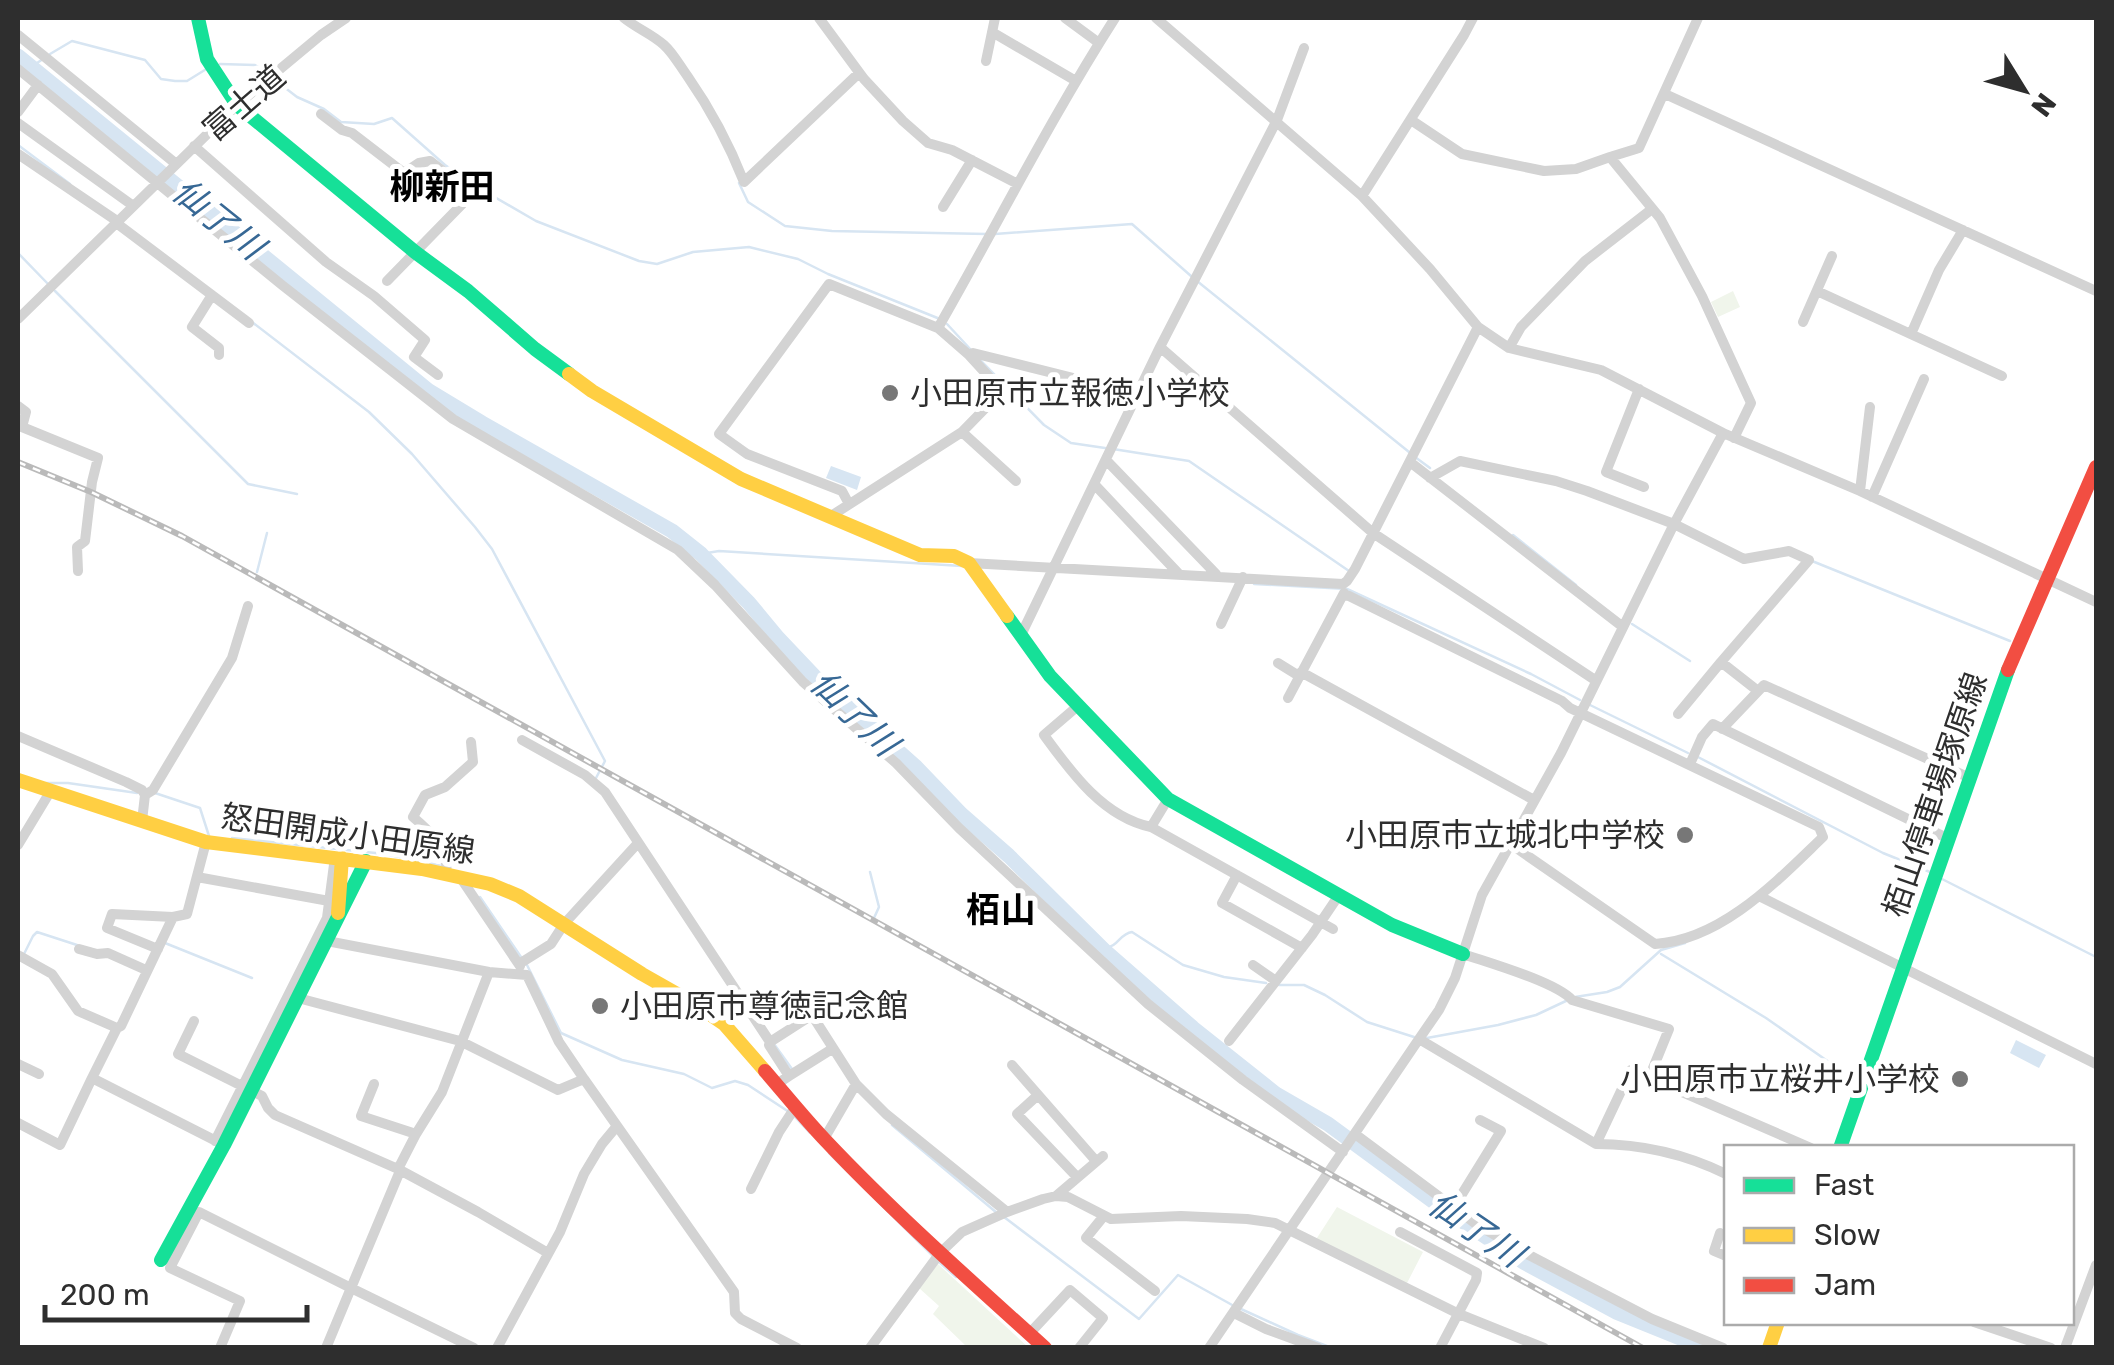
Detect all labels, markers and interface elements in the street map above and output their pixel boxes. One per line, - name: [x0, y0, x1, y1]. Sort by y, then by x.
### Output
- north arrow: [1974, 40, 2074, 140]
- street label: 富士道: [195, 57, 293, 149]
- text: N: [2024, 87, 2063, 123]
- district label: 柳新田: [389, 166, 495, 208]
- water label: 仙了川: [164, 170, 275, 271]
- place label: 小田原市立報徳小学校: [910, 374, 1230, 412]
- marker: 小田原市立報徳小学校: [879, 382, 901, 404]
- water label: 仙了川: [802, 661, 909, 767]
- street label: 栢山停車場塚原線: [1875, 668, 1995, 922]
- street label: 怒田開成小田原線: [219, 797, 477, 871]
- place label: 小田原市立城北中学校: [1345, 816, 1665, 854]
- marker: 小田原市立城北中学校: [1674, 824, 1696, 846]
- district label: 栢山: [966, 889, 1036, 931]
- place label: 小田原市尊徳記念館: [620, 987, 908, 1025]
- marker: 小田原市尊徳記念館: [589, 995, 611, 1017]
- place label: 小田原市立桜井小学校: [1620, 1060, 1940, 1098]
- marker: 小田原市立桜井小学校: [1949, 1068, 1971, 1090]
- legend: [1724, 1145, 2074, 1325]
- text: Fast: [1814, 1167, 1874, 1203]
- water label: 仙了川: [1421, 1182, 1535, 1278]
- text: Slow: [1814, 1217, 1881, 1253]
- scale bar: [45, 1260, 308, 1322]
- text: Jam: [1814, 1267, 1876, 1303]
- text: 200 m: [60, 1277, 150, 1313]

